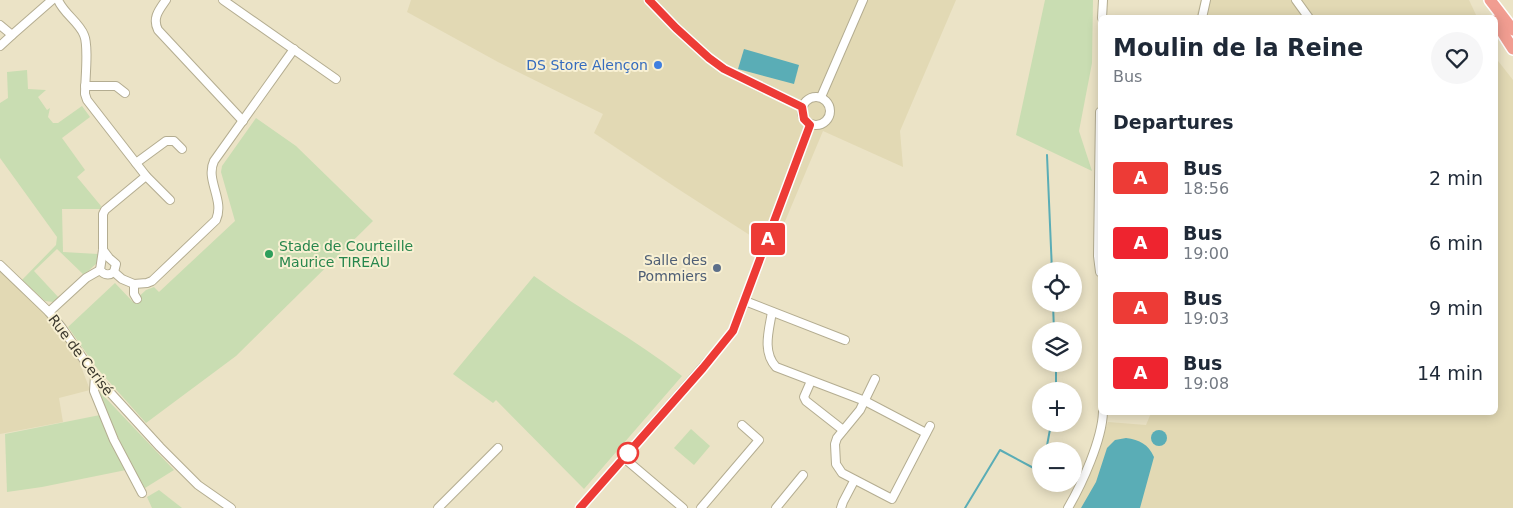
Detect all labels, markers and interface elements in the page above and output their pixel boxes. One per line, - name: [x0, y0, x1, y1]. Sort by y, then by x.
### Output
- button: heart: [1431, 32, 1483, 84]
- text: Moulin de la Reine: [1113, 34, 1363, 62]
- place label: DS Store Alençon: [526, 57, 648, 73]
- marker: DS Store Alençon: [652, 59, 664, 71]
- text: Bus: [1113, 67, 1142, 86]
- text: Departures: [1113, 111, 1234, 133]
- text: Bus: [1183, 157, 1222, 179]
- text: A: [1134, 167, 1147, 188]
- text: 2 min: [1429, 167, 1483, 189]
- text: 18:56: [1183, 179, 1229, 198]
- text: Bus: [1183, 222, 1222, 244]
- line badge: A: [752, 223, 784, 255]
- text: A: [761, 228, 775, 249]
- text: A: [1134, 232, 1147, 253]
- text: 6 min: [1429, 232, 1483, 254]
- place label: Stade de Courteille Maurice TIREAU: [279, 238, 413, 270]
- text: 19:00: [1183, 244, 1229, 263]
- marker: Stade de Courteille Maurice TIREAU: [263, 248, 275, 260]
- place label: Salle des Pommiers: [638, 252, 707, 284]
- marker: Salle des Pommiers: [711, 262, 723, 274]
- map controls: [1032, 262, 1082, 492]
- button: locate: [1032, 262, 1082, 312]
- text: Bus: [1183, 287, 1222, 309]
- text: A: [1134, 297, 1147, 318]
- text: 9 min: [1429, 297, 1483, 319]
- text: 19:03: [1183, 309, 1229, 328]
- street label: Rue de Cerisé: [45, 311, 117, 399]
- button: layers: [1032, 322, 1082, 372]
- text: Bus: [1183, 352, 1222, 374]
- text: A: [1134, 362, 1147, 383]
- text: 14 min: [1417, 362, 1483, 384]
- text: 19:08: [1183, 374, 1229, 393]
- button: +: [1032, 382, 1082, 432]
- unlabelled marker: [617, 442, 639, 464]
- button: −: [1032, 442, 1082, 492]

